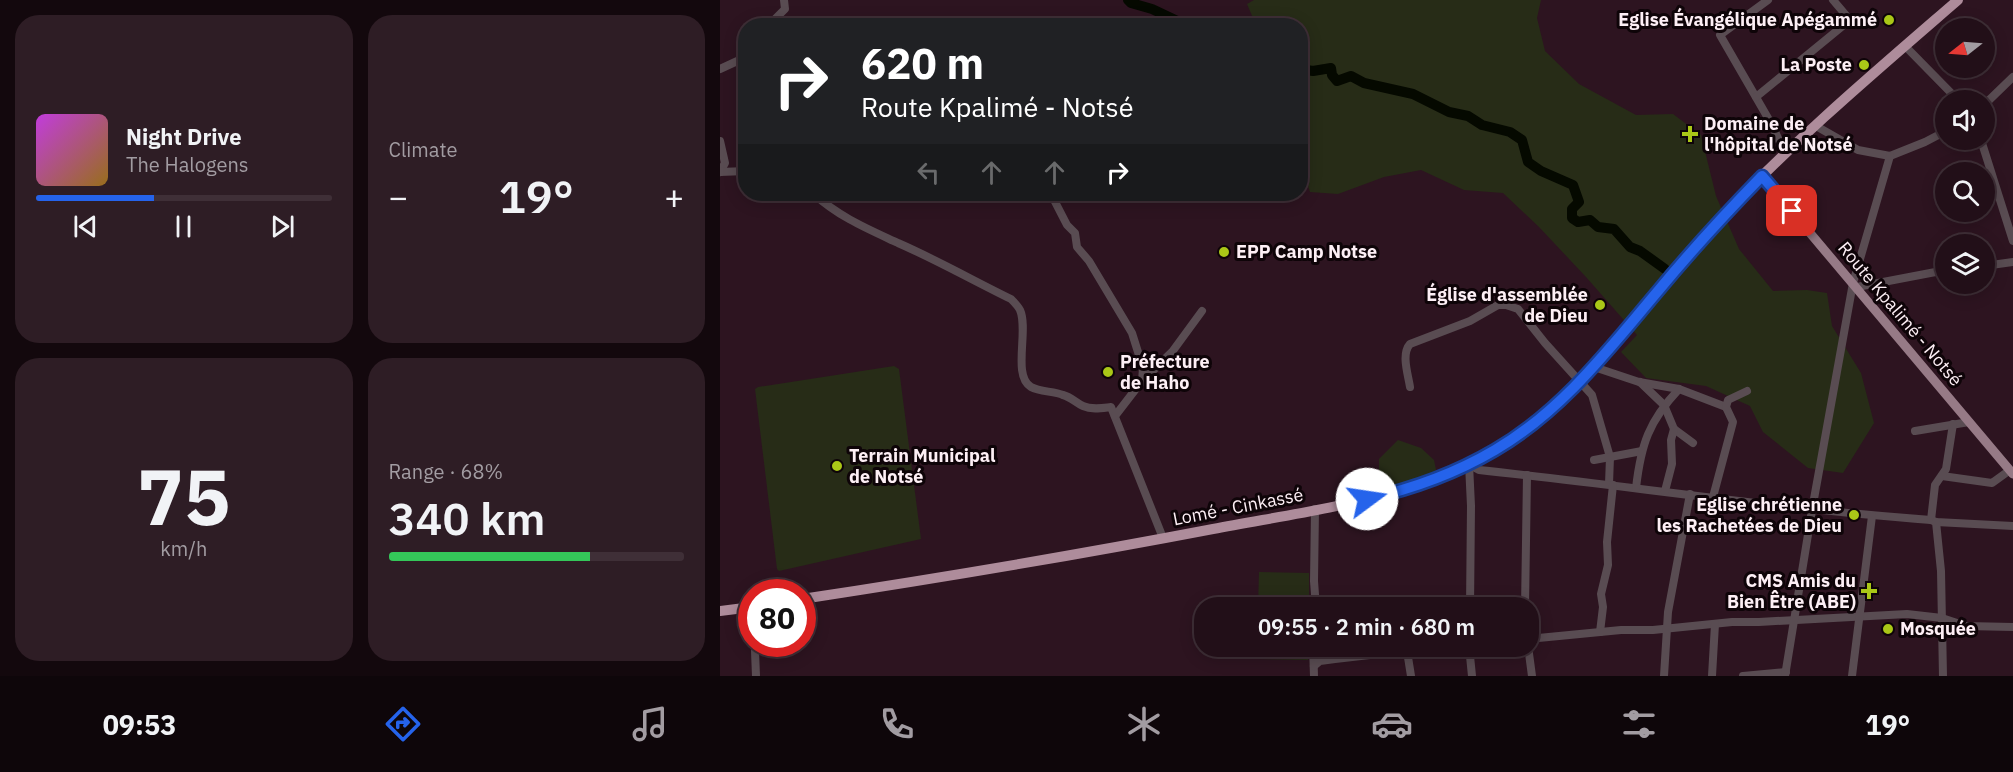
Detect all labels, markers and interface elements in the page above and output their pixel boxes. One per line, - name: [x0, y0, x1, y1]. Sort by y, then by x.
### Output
- place label: Eglise Évangélique Apégammé: [1618, 7, 1877, 31]
- marker: Eglise Évangélique Apégammé: [1882, 13, 1896, 27]
- north arrow: [1935, 18, 1995, 78]
- map controls: [1935, 18, 1995, 294]
- text: 620 m: [861, 36, 984, 91]
- icon: right: [762, 42, 840, 120]
- place label: La Poste: [1780, 53, 1852, 76]
- marker: La Poste: [1857, 58, 1871, 72]
- text: Route Kpalimé - Notsé: [861, 89, 1133, 124]
- button: sound: [1935, 90, 1995, 150]
- place label: Domaine de l'hôpital de Notsé: [1704, 112, 1853, 156]
- text: Night Drive: [126, 122, 242, 151]
- marker: Domaine de l'hôpital de Notsé: [1681, 125, 1699, 143]
- text: Climate: [389, 136, 457, 163]
- text: The Halogens: [126, 151, 248, 178]
- icon: left: [912, 156, 945, 189]
- icon: ahead: [975, 156, 1008, 189]
- icon: ahead: [1038, 156, 1071, 189]
- icon: right: [1101, 156, 1134, 189]
- button: search: [1935, 162, 1995, 222]
- text: 19°: [499, 167, 574, 225]
- text: −: [389, 175, 408, 218]
- text: +: [664, 175, 684, 218]
- pin: [1766, 185, 1817, 236]
- icon: arrive: [1775, 194, 1808, 227]
- icon: previous: [69, 210, 102, 243]
- icon: pause: [167, 210, 200, 243]
- icon: next: [266, 210, 299, 243]
- button: layers: [1935, 234, 1995, 294]
- street label: Route Kpalimé - Notsé: [1833, 237, 1968, 391]
- place label: EPP Camp Notse: [1236, 240, 1377, 263]
- marker: EPP Camp Notse: [1217, 245, 1231, 259]
- place label: Église d'assemblée de Dieu: [1426, 282, 1588, 327]
- marker: Église d'assemblée de Dieu: [1593, 298, 1607, 312]
- place label: Préfecture de Haho: [1120, 350, 1210, 394]
- marker: Préfecture de Haho: [1101, 365, 1115, 379]
- place label: Terrain Municipal de Notsé: [849, 444, 996, 488]
- text: 75: [137, 445, 231, 546]
- text: Range · 68%: [389, 458, 503, 485]
- marker: Terrain Municipal de Notsé: [830, 459, 844, 473]
- position arrow: [1335, 467, 1399, 531]
- street label: Lomé - Cinkassé: [1171, 483, 1305, 530]
- text: 340 km: [389, 489, 545, 547]
- place label: Eglise chrétienne les Rachetées de Dieu: [1657, 493, 1842, 537]
- marker: Eglise chrétienne les Rachetées de Dieu: [1847, 508, 1861, 522]
- text: km/h: [160, 535, 207, 562]
- place label: CMS Amis du Bien Être (ABE): [1727, 569, 1856, 613]
- speed limit sign: 80: [738, 579, 816, 657]
- marker: CMS Amis du Bien Être (ABE): [1860, 582, 1878, 600]
- text: 09:55 · 2 min · 680 m: [1258, 612, 1475, 641]
- place label: Mosquée: [1900, 617, 1976, 640]
- marker: Mosquée: [1881, 622, 1895, 636]
- icon: directions: [382, 703, 424, 745]
- icon: music: [629, 703, 671, 745]
- icon: phone: [876, 703, 918, 745]
- icon: climate: [1123, 703, 1165, 745]
- icon: car: [1371, 703, 1413, 745]
- icon: filters: [1618, 703, 1660, 745]
- text: 09:53: [103, 707, 176, 742]
- text: 19°: [1865, 707, 1910, 742]

